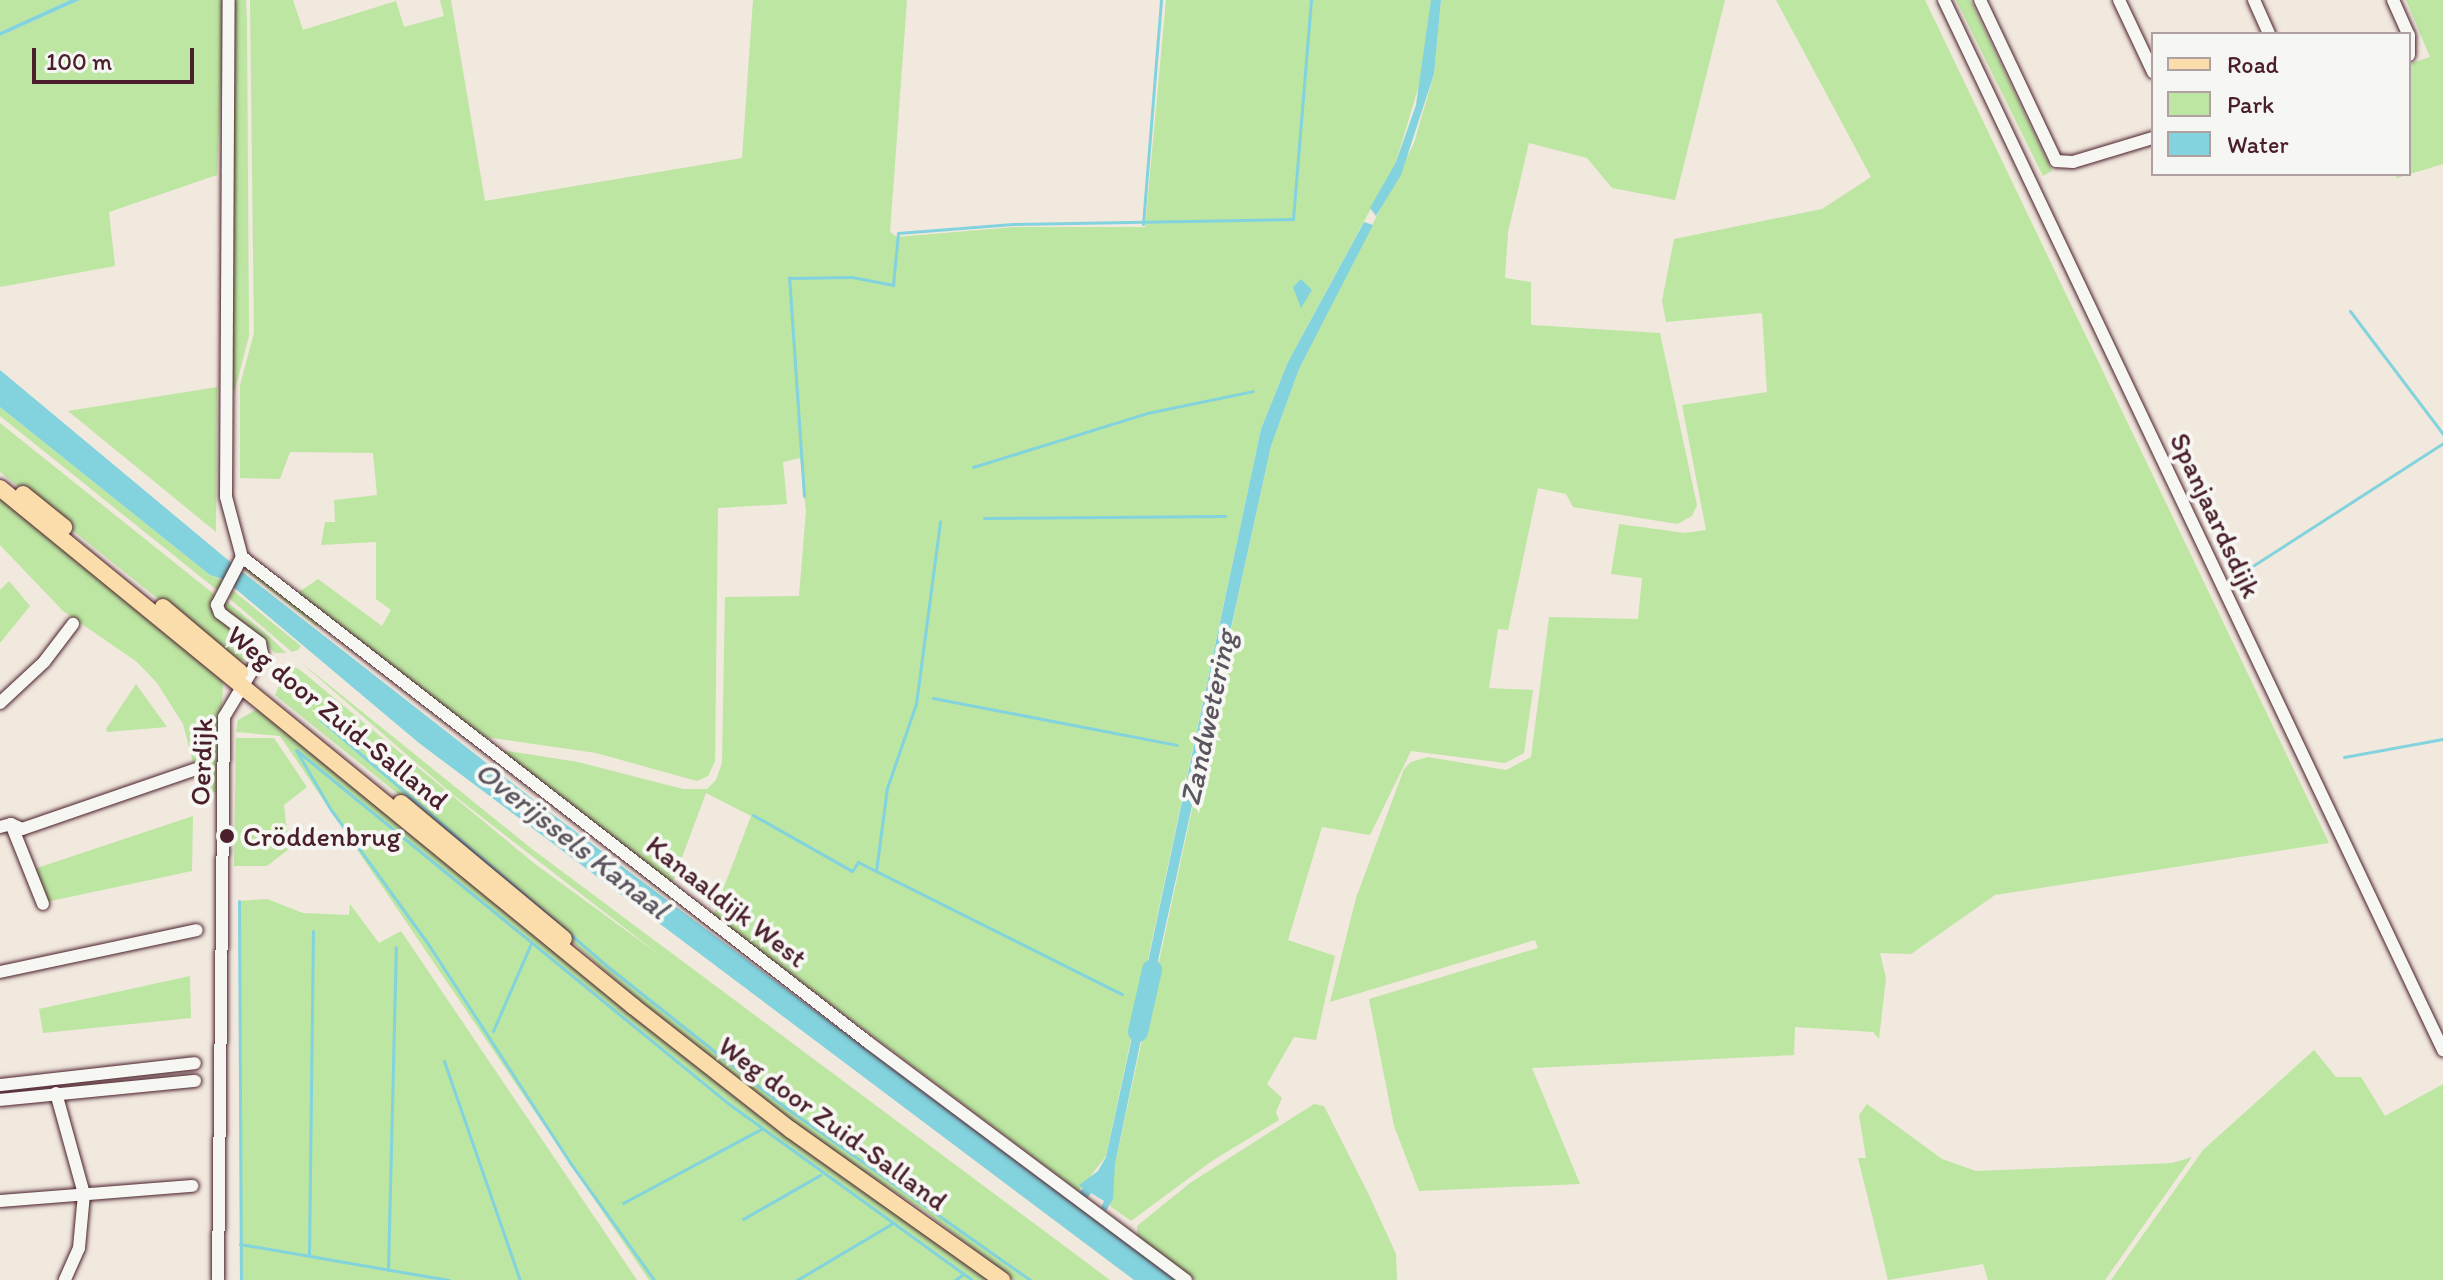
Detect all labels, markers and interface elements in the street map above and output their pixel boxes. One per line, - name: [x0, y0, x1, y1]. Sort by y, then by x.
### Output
- scale bar: [36, 32, 198, 82]
- legend: [2151, 32, 2411, 176]
- text: 100 m: [46, 47, 112, 76]
- text: Road: [2227, 50, 2279, 79]
- text: Park: [2227, 90, 2274, 119]
- text: Water: [2227, 130, 2289, 159]
- street label: Spanjaardsdijk: [2163, 427, 2269, 603]
- street label: Weg door Zuid-Salland: [221, 618, 455, 816]
- water label: Zandwetering: [1172, 627, 1244, 809]
- street label: Oerdijk: [183, 717, 219, 807]
- water label: Overijssels Kanaal: [468, 753, 676, 927]
- place label: Cröddenbrug: [243, 819, 401, 853]
- marker: Cröddenbrug: [218, 827, 236, 845]
- street label: Kanaaldijk West: [640, 828, 814, 974]
- street label: Weg door Zuid-Salland: [712, 1029, 954, 1217]

